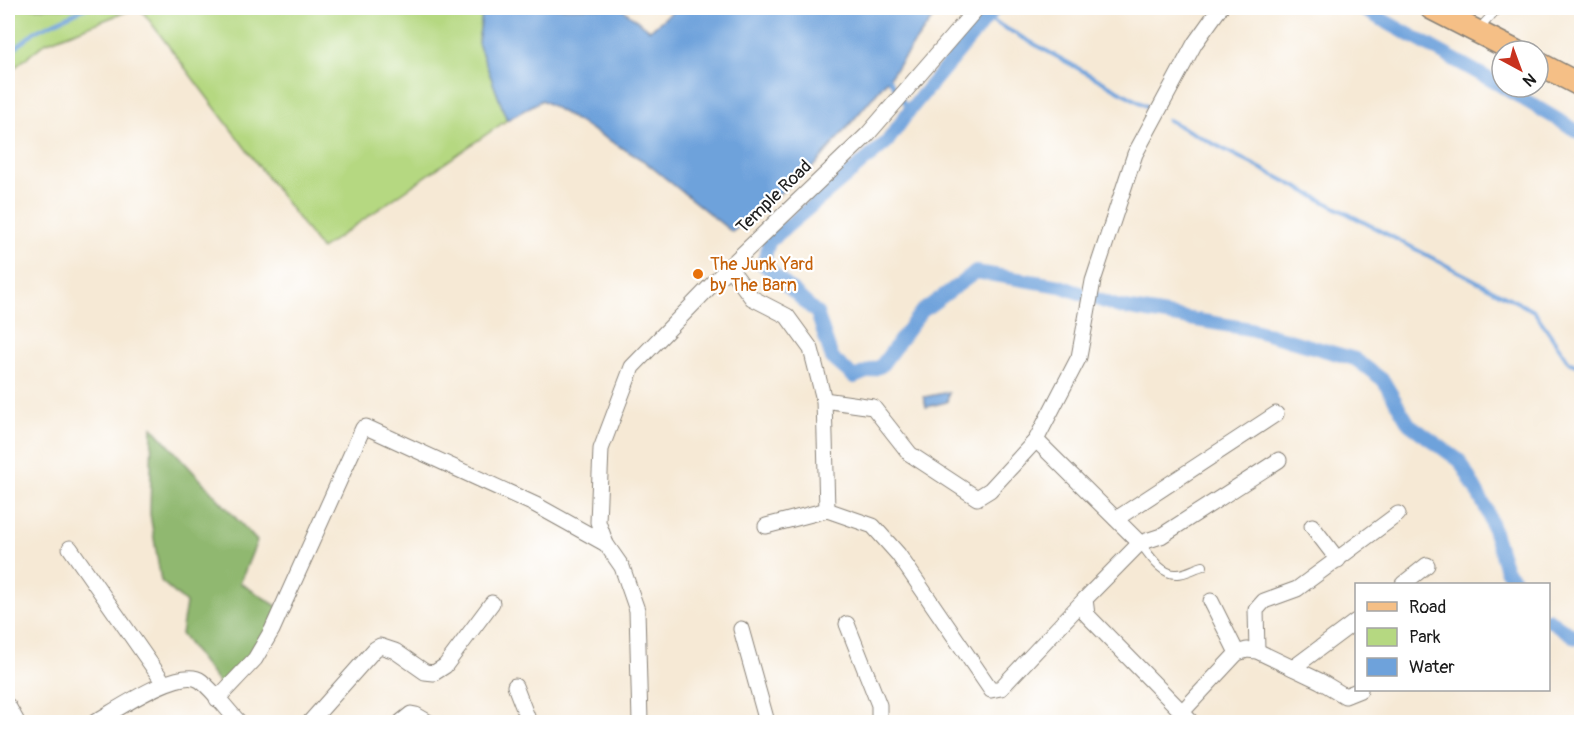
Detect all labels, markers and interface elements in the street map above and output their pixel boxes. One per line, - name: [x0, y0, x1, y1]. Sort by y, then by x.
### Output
- north arrow: [1490, 39, 1550, 99]
- text: N: [1518, 68, 1540, 91]
- street label: Temple Road: [731, 155, 817, 239]
- place label: The Junk Yard by The Barn: [710, 253, 813, 297]
- marker: The Junk Yard by The Barn: [691, 267, 705, 281]
- legend: [1355, 583, 1550, 691]
- text: Road: [1409, 596, 1446, 619]
- text: Park: [1409, 626, 1441, 649]
- text: Water: [1409, 656, 1455, 679]

